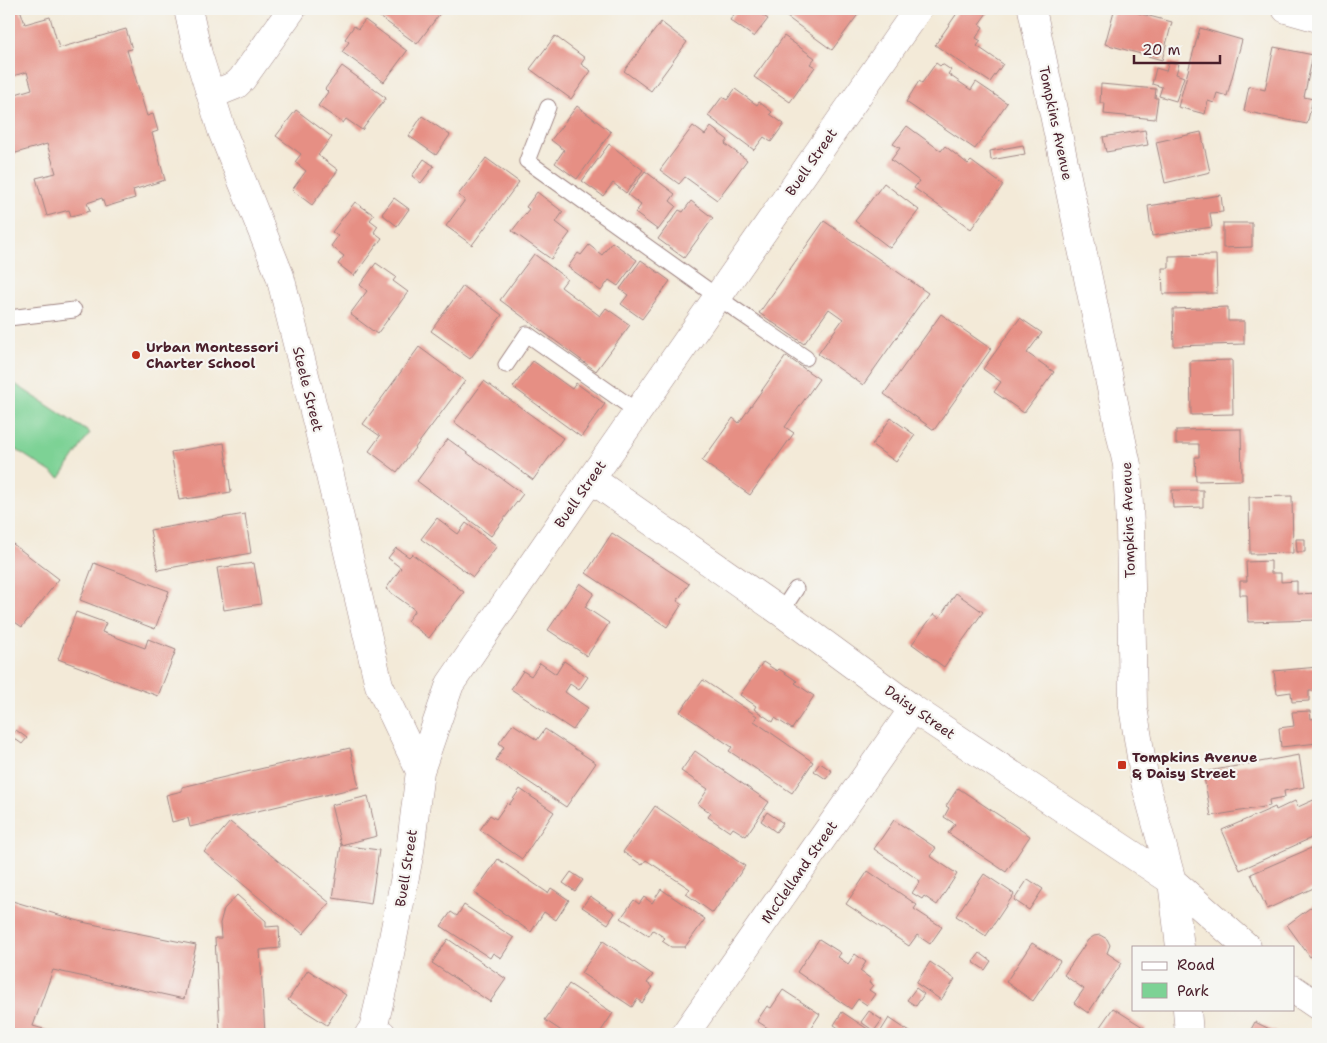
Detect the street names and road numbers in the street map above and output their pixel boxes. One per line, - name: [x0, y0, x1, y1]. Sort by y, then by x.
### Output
- street label: Tompkins Avenue: [1035, 64, 1077, 182]
- street label: Buell Street: [781, 125, 841, 199]
- street label: Steele Street: [289, 345, 327, 433]
- street label: Buell Street: [550, 457, 610, 531]
- street label: Tompkins Avenue: [1117, 461, 1139, 578]
- street label: Daisy Street: [881, 681, 959, 743]
- street label: McClelland Street: [757, 817, 841, 927]
- street label: Buell Street: [391, 828, 421, 908]

